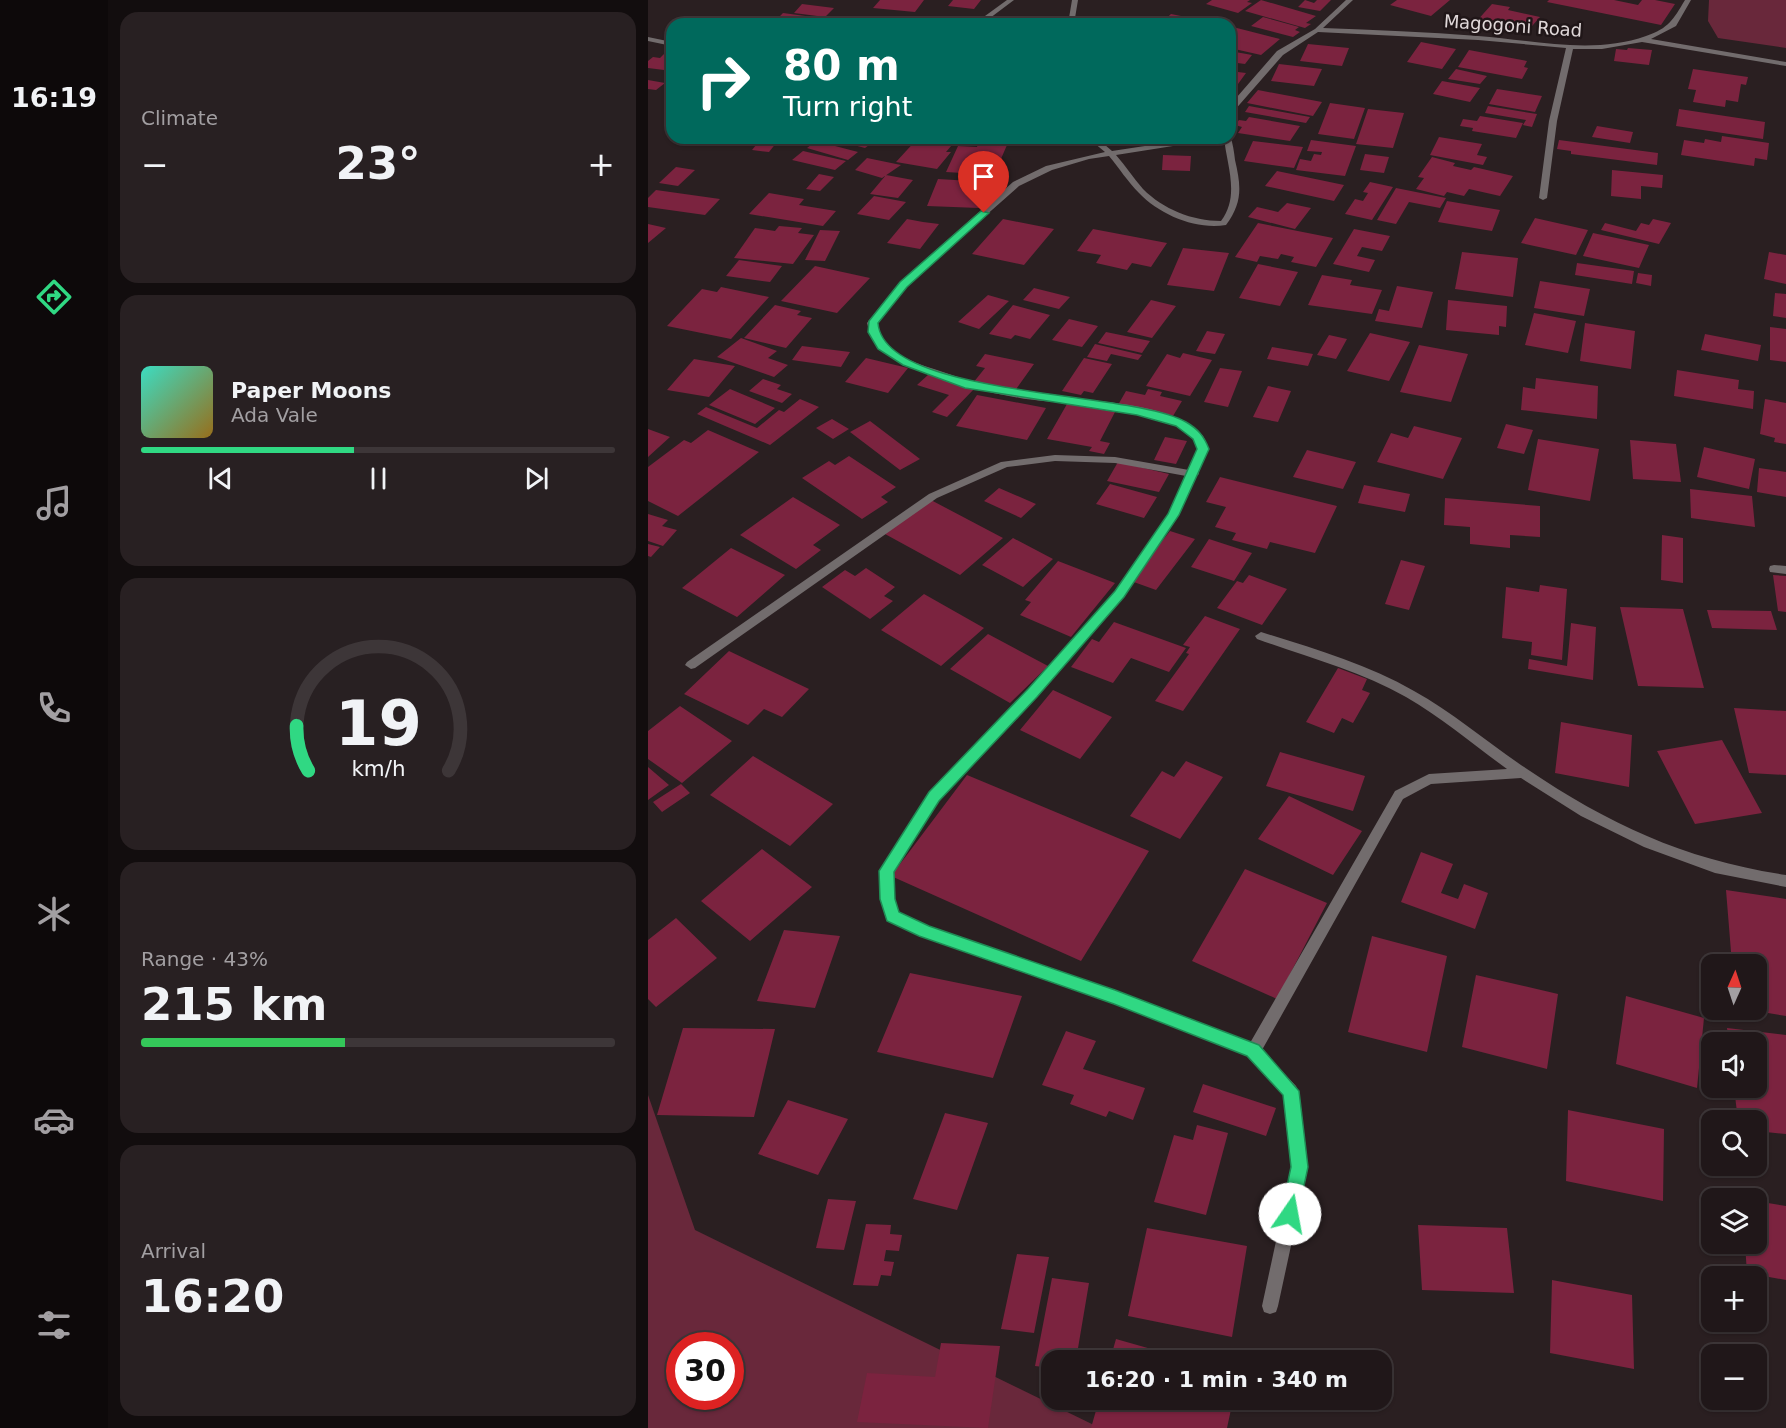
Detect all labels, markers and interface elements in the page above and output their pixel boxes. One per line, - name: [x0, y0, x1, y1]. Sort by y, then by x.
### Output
- street label: Magogoni Road: [1443, 10, 1583, 41]
- text: 80 m: [783, 41, 900, 90]
- icon: right: [684, 42, 762, 120]
- text: 16:19: [11, 82, 97, 113]
- text: Turn right: [783, 91, 912, 122]
- text: Climate: [141, 106, 218, 130]
- text: 23°: [335, 137, 421, 190]
- text: −: [141, 145, 169, 184]
- text: +: [587, 145, 615, 184]
- pin: [958, 151, 1009, 213]
- icon: arrive: [967, 160, 1000, 193]
- icon: directions: [33, 276, 75, 318]
- text: Paper Moons: [231, 378, 391, 403]
- text: Ada Vale: [231, 403, 318, 427]
- icon: previous: [204, 462, 237, 495]
- icon: pause: [362, 462, 395, 495]
- icon: next: [520, 462, 553, 495]
- icon: music: [33, 482, 75, 524]
- icon: phone: [33, 687, 75, 729]
- text: 19: [335, 687, 421, 760]
- text: km/h: [351, 756, 405, 781]
- icon: climate: [33, 893, 75, 935]
- text: Range · 43%: [141, 947, 268, 971]
- north arrow: [1701, 954, 1767, 1020]
- map controls: [1701, 954, 1767, 1410]
- text: 215 km: [141, 978, 327, 1031]
- button: sound: [1701, 1032, 1767, 1098]
- icon: car: [33, 1099, 75, 1141]
- button: search: [1701, 1110, 1767, 1176]
- position arrow: [1258, 1182, 1322, 1246]
- button: layers: [1701, 1188, 1767, 1254]
- text: Arrival: [141, 1239, 206, 1263]
- button: +: [1701, 1266, 1767, 1332]
- text: 16:20: [141, 1270, 284, 1323]
- icon: filters: [33, 1304, 75, 1346]
- speed limit sign: 30: [666, 1332, 744, 1410]
- button: −: [1701, 1344, 1767, 1410]
- text: 16:20 · 1 min · 340 m: [1085, 1367, 1348, 1392]

